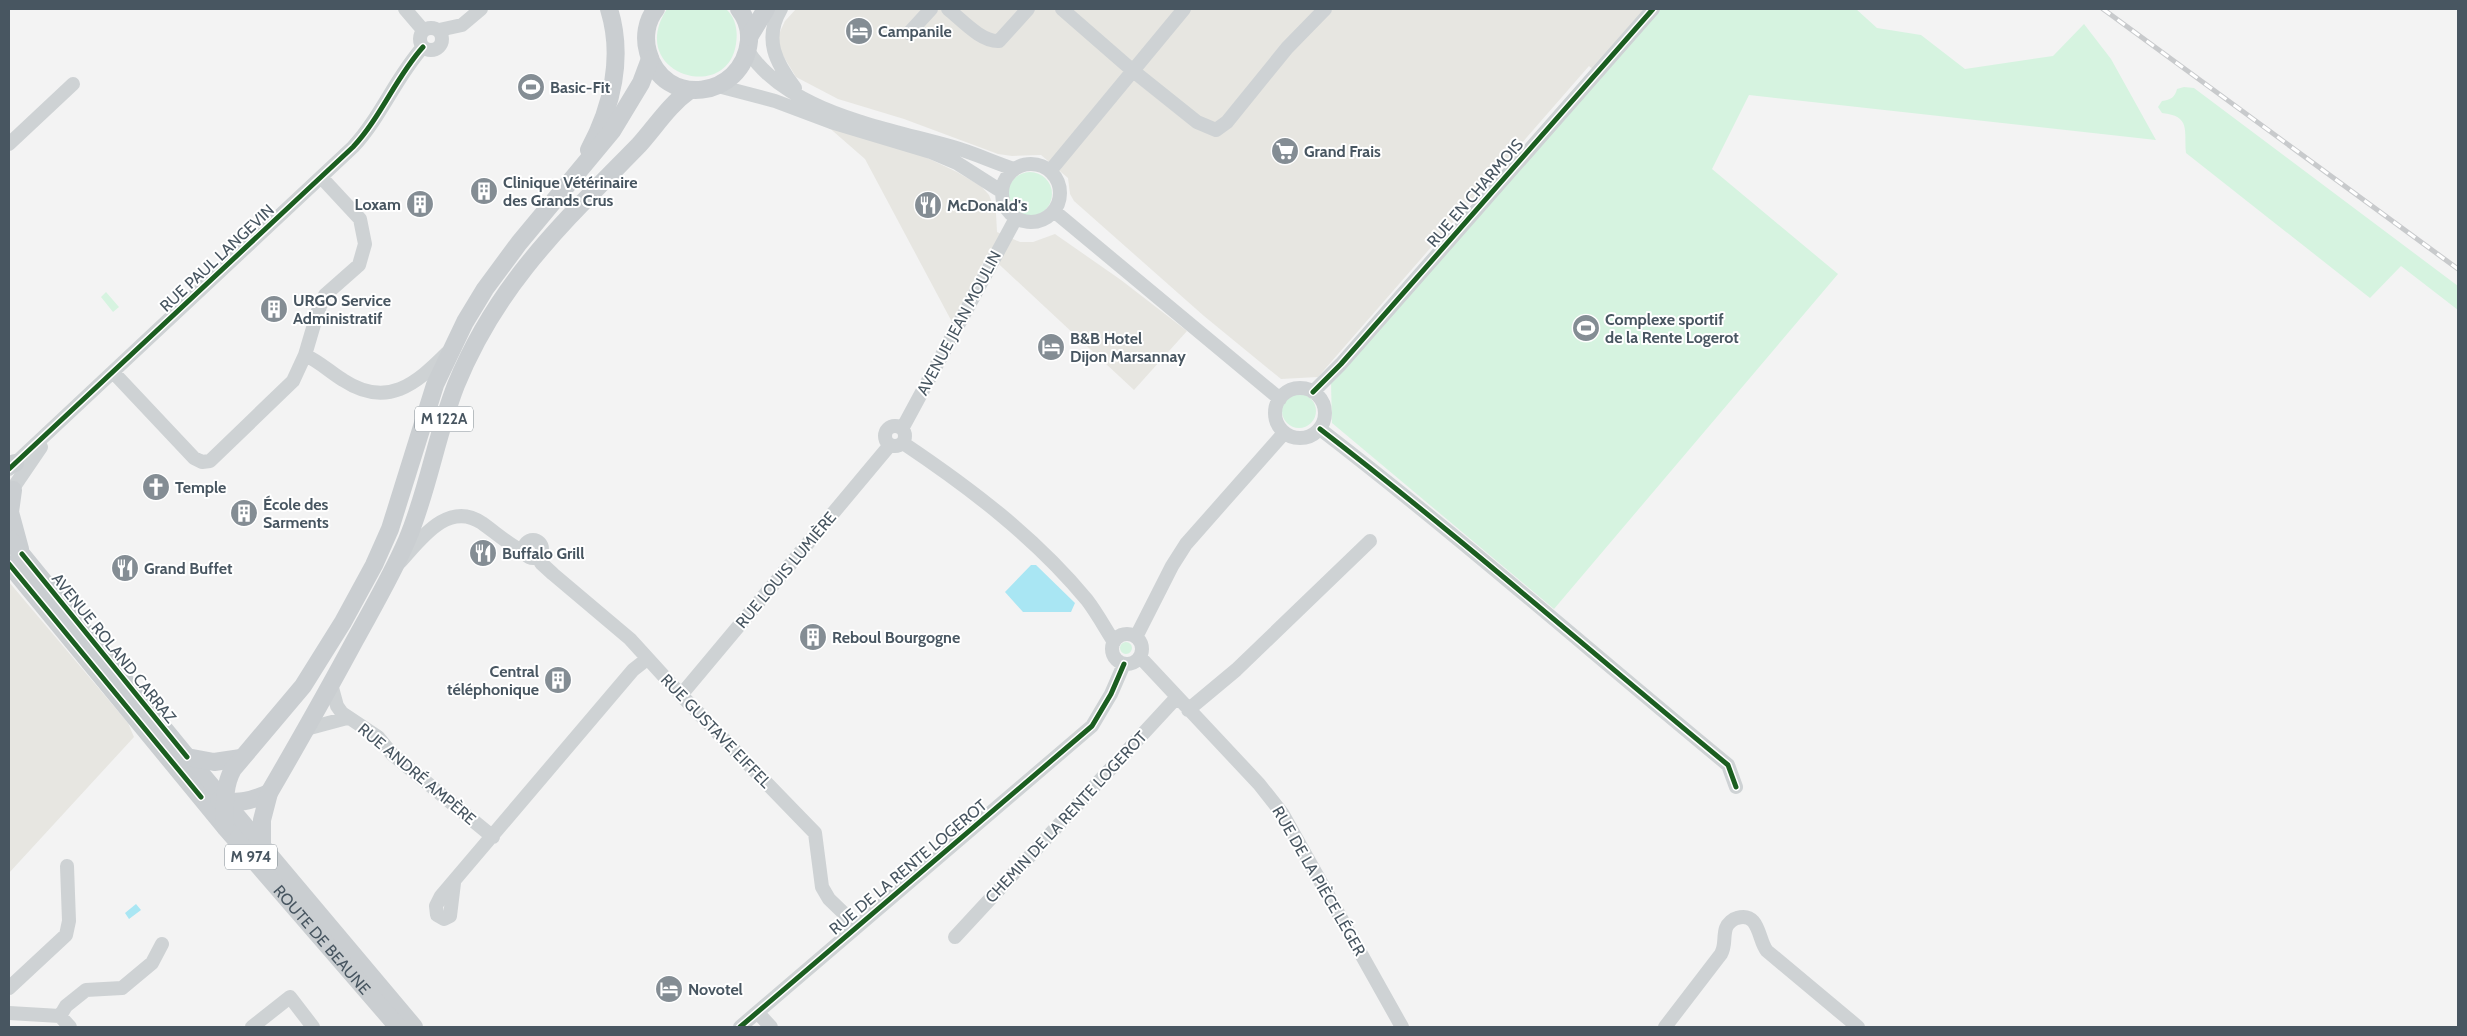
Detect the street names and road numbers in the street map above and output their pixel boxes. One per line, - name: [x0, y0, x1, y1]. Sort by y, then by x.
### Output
- street label: RUE EN CHARMOIS: [1423, 135, 1527, 251]
- street label: RUE PAUL LANGEVIN: [156, 200, 278, 316]
- street label: AVENUE JEAN MOULIN: [913, 248, 1005, 398]
- road number: M 122A: [415, 406, 473, 432]
- street label: RUE LOUIS LUMIÈRE: [732, 508, 840, 632]
- street label: AVENUE ROLAND CARRAZ: [48, 569, 180, 727]
- street label: RUE GUSTAVE EIFFEL: [657, 670, 775, 792]
- street label: RUE ANDRÉ AMPÈRE: [354, 719, 480, 829]
- street label: CHEMIN DE LA RENTE LOGEROT: [981, 727, 1151, 907]
- street label: RUE DE LA RENTE LOGEROT: [825, 795, 991, 938]
- street label: RUE DE LA PIÈCE LÉGER: [1268, 803, 1370, 959]
- road number: M 974: [225, 844, 277, 870]
- street label: ROUTE DE BEAUNE: [270, 881, 375, 998]

